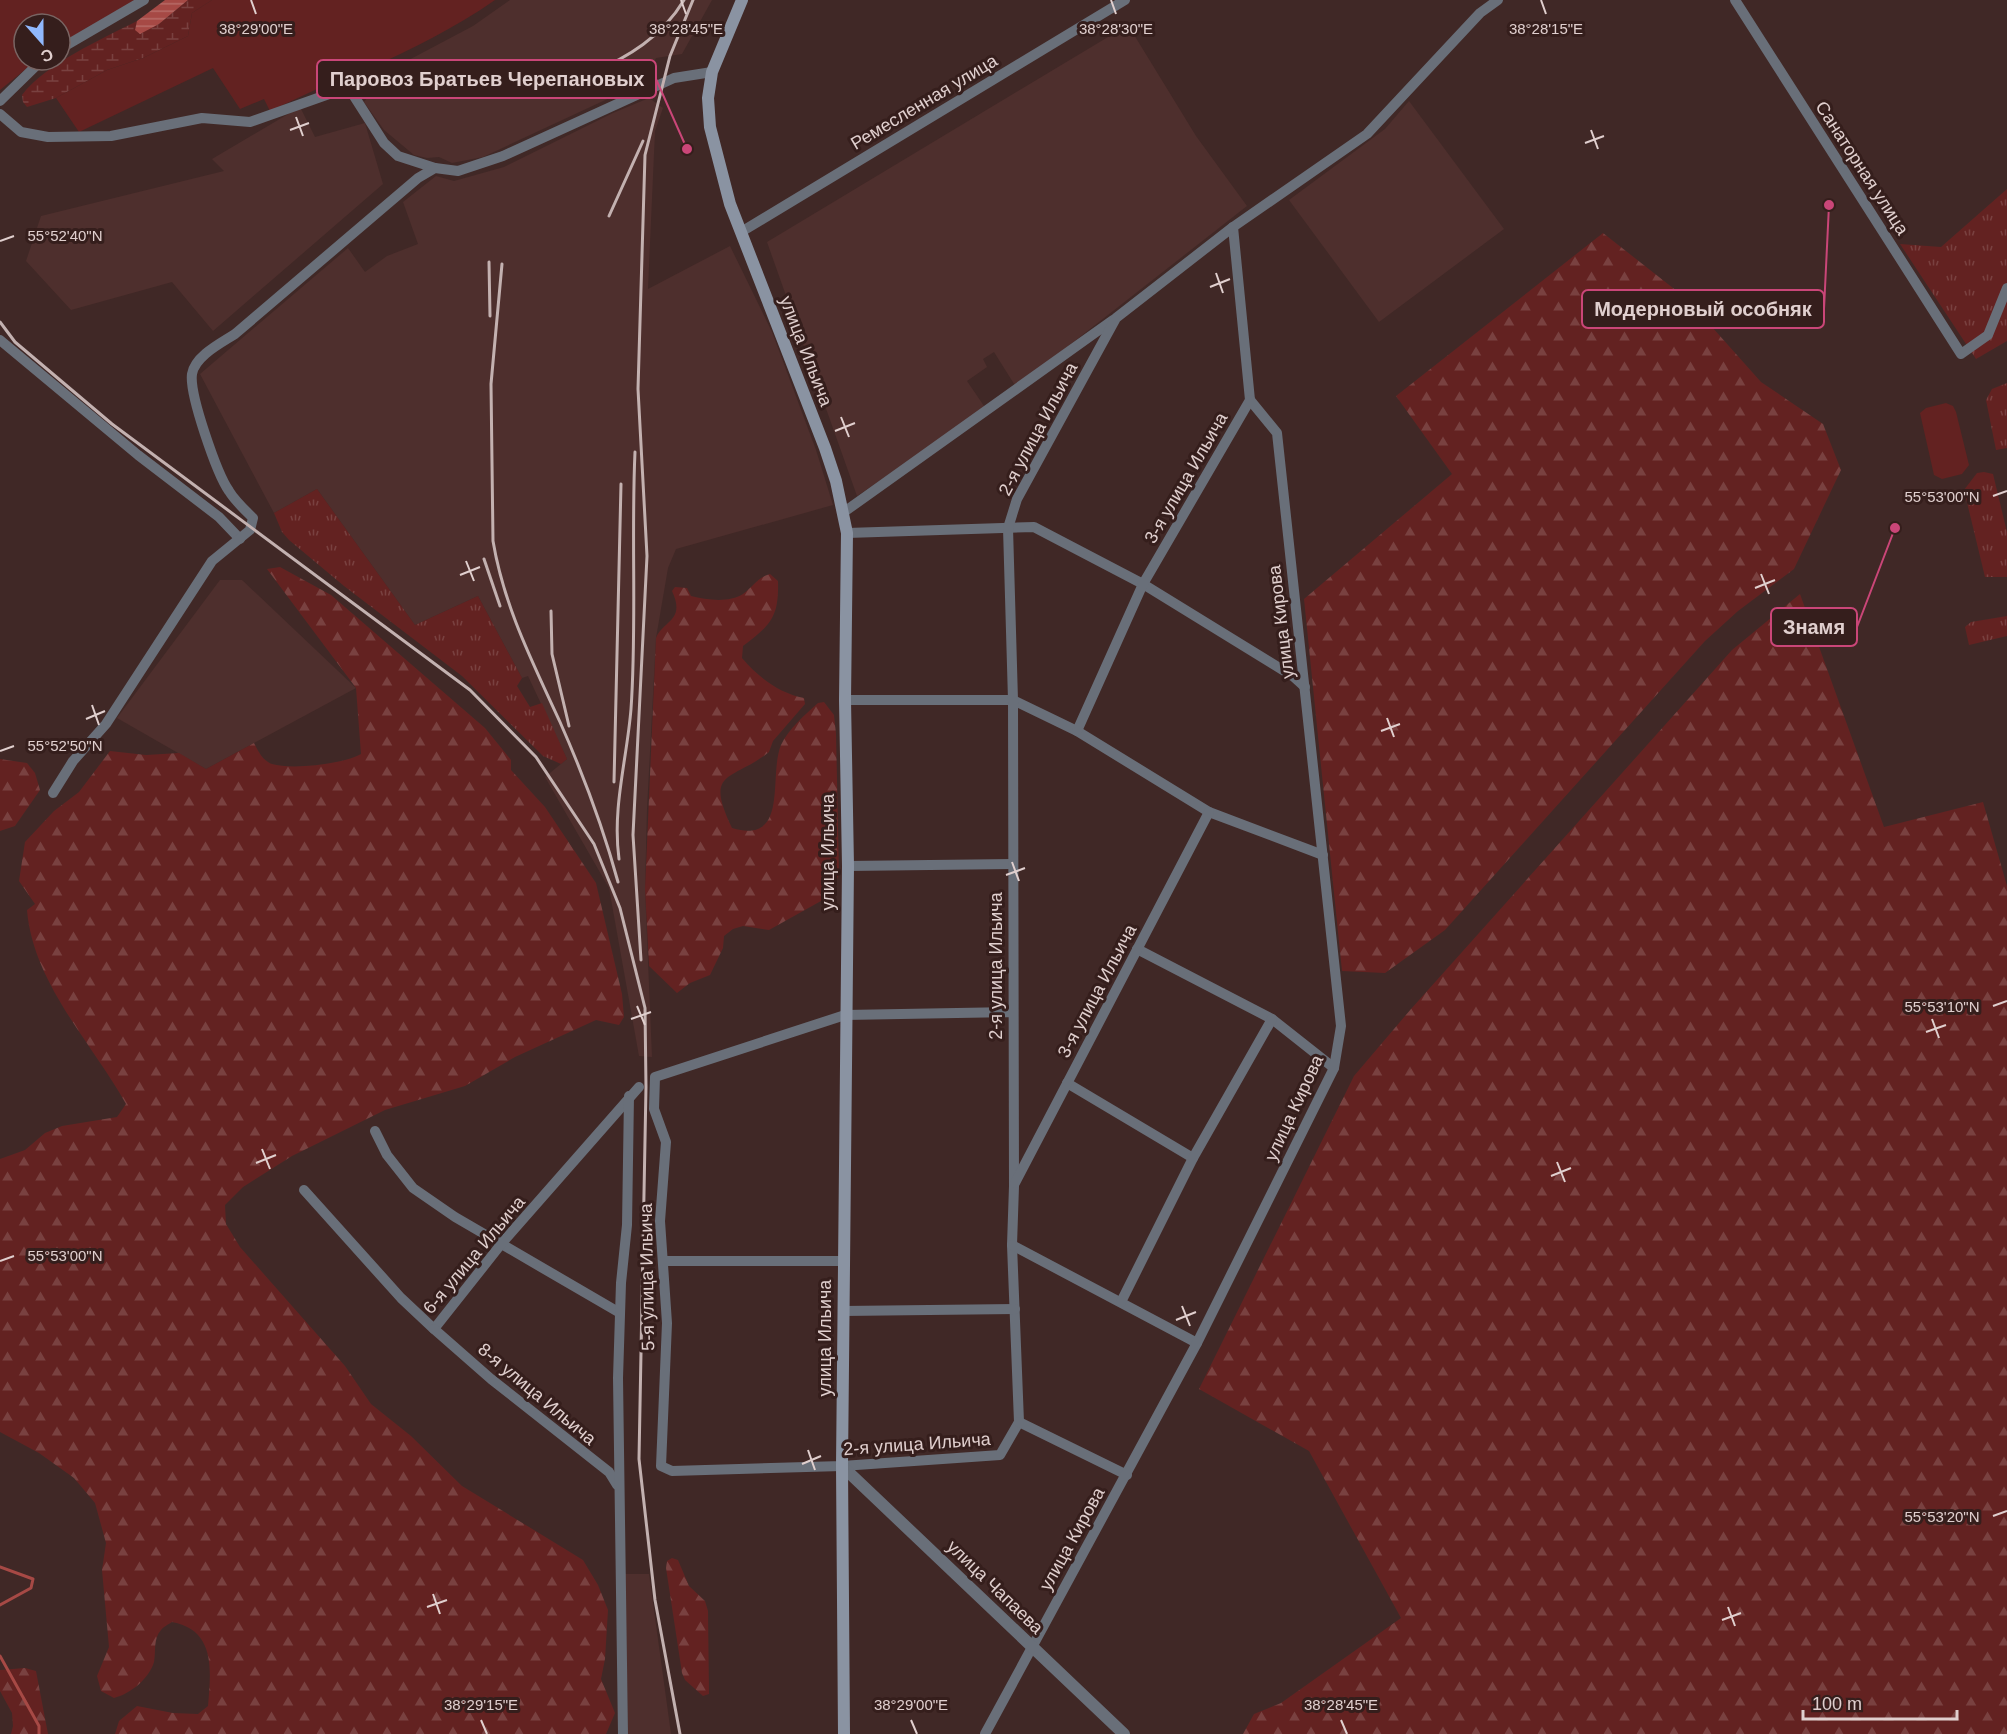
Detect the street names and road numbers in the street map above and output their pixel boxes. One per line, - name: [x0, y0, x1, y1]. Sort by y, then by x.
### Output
- street label: Ремесленная улица: [847, 50, 1002, 154]
- street label: Санаторная улица: [1811, 98, 1913, 239]
- street label: улица Ильича: [776, 293, 837, 410]
- street label: 2-я улица Ильича: [995, 358, 1082, 499]
- street label: 3-я улица Ильича: [1140, 408, 1232, 547]
- street label: улица Кирова: [1264, 563, 1298, 680]
- street label: улица Ильича: [818, 793, 838, 910]
- street label: 2-я улица Ильича: [986, 891, 1006, 1040]
- street label: 3-я улица Ильича: [1054, 920, 1141, 1061]
- street label: улица Кирова: [1261, 1051, 1328, 1164]
- street label: 6-я улица Ильича: [419, 1191, 530, 1318]
- street label: 5-я улица Ильича: [636, 1202, 658, 1351]
- street label: улица Ильича: [815, 1279, 835, 1396]
- street label: 8-я улица Ильича: [474, 1339, 601, 1450]
- street label: 2-я улица Ильича: [843, 1429, 992, 1459]
- street label: улица Кирова: [1036, 1483, 1109, 1594]
- street label: улица Чапаева: [943, 1536, 1048, 1639]

